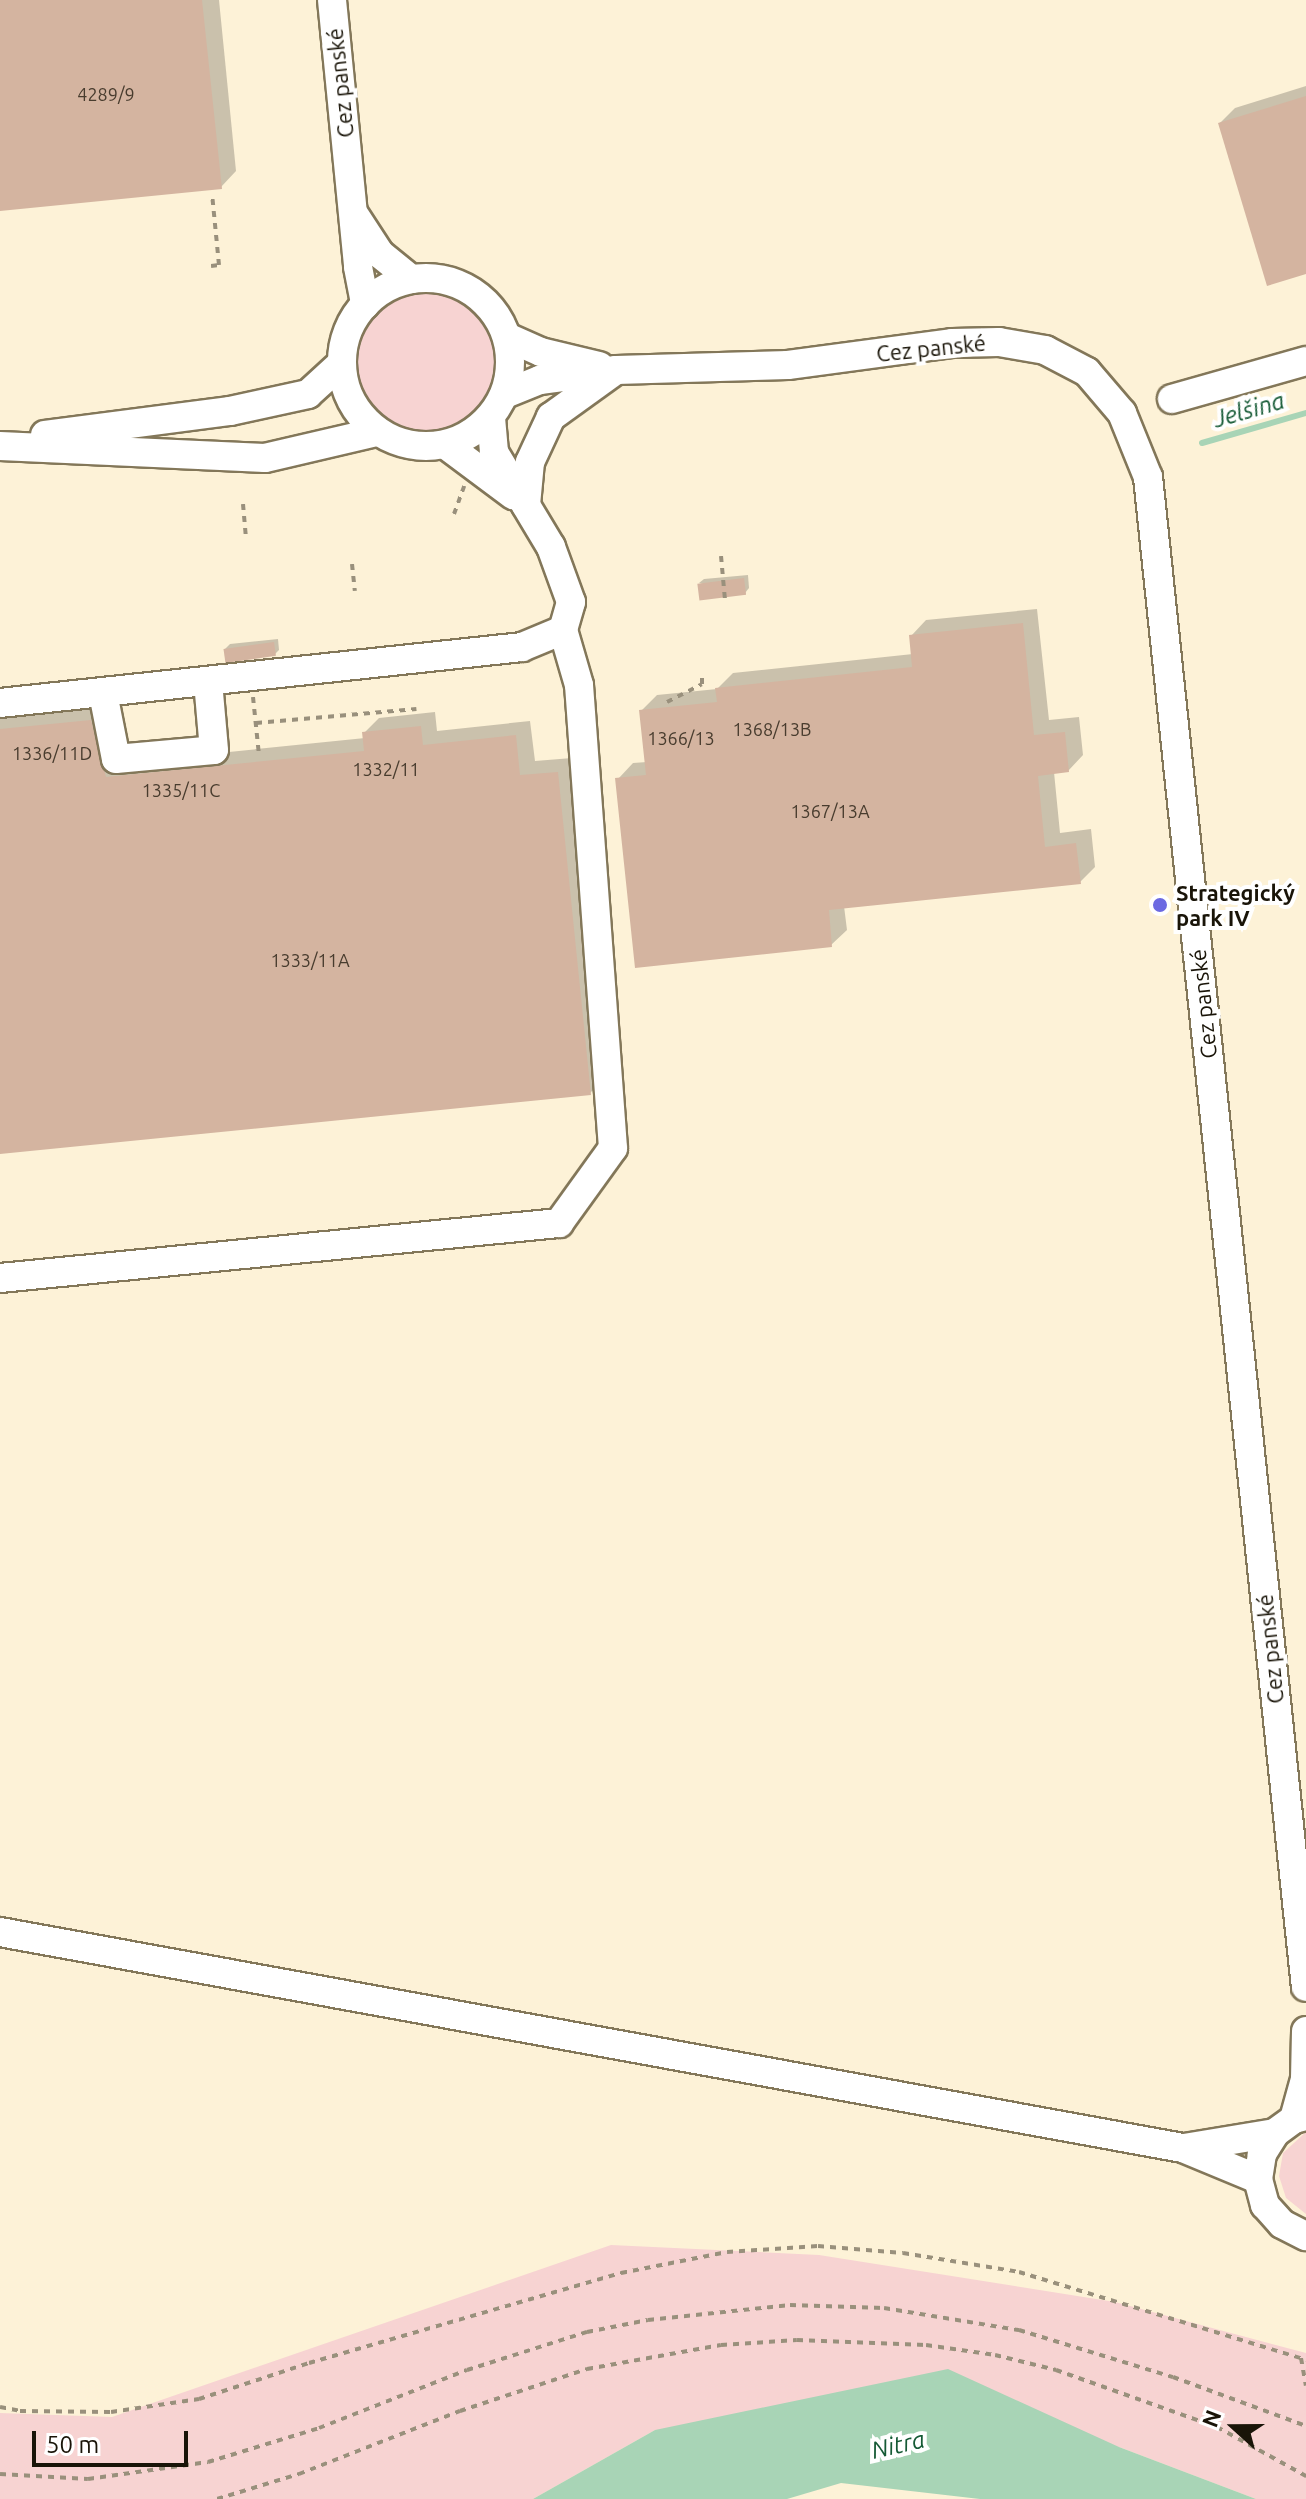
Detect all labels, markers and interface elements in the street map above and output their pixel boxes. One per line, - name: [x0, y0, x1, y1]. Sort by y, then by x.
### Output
- street label: Cez panské: [321, 27, 359, 139]
- house number: 4289/9: [77, 83, 135, 105]
- street label: Cez panské: [875, 329, 987, 367]
- water label: Jelšina: [1210, 386, 1288, 434]
- house number: 1368/13B: [733, 718, 811, 740]
- house number: 1366/13: [647, 727, 715, 749]
- house number: 1336/11D: [12, 742, 92, 764]
- house number: 1332/11: [352, 758, 420, 780]
- house number: 1335/11C: [142, 779, 220, 801]
- house number: 1367/13A: [790, 800, 870, 822]
- place label: Strategický park IV: [1176, 879, 1295, 930]
- marker: Strategický park IV: [1151, 896, 1169, 914]
- street label: Cez panské: [1184, 948, 1222, 1060]
- house number: 1333/11A: [270, 949, 350, 971]
- street label: Cez panské: [1251, 1593, 1289, 1705]
- north arrow: [1194, 2387, 1274, 2467]
- text: N: [1197, 2406, 1226, 2430]
- scale bar: [36, 2415, 192, 2465]
- water label: Nitra: [868, 2425, 928, 2465]
- text: 50 m: [46, 2431, 99, 2458]

